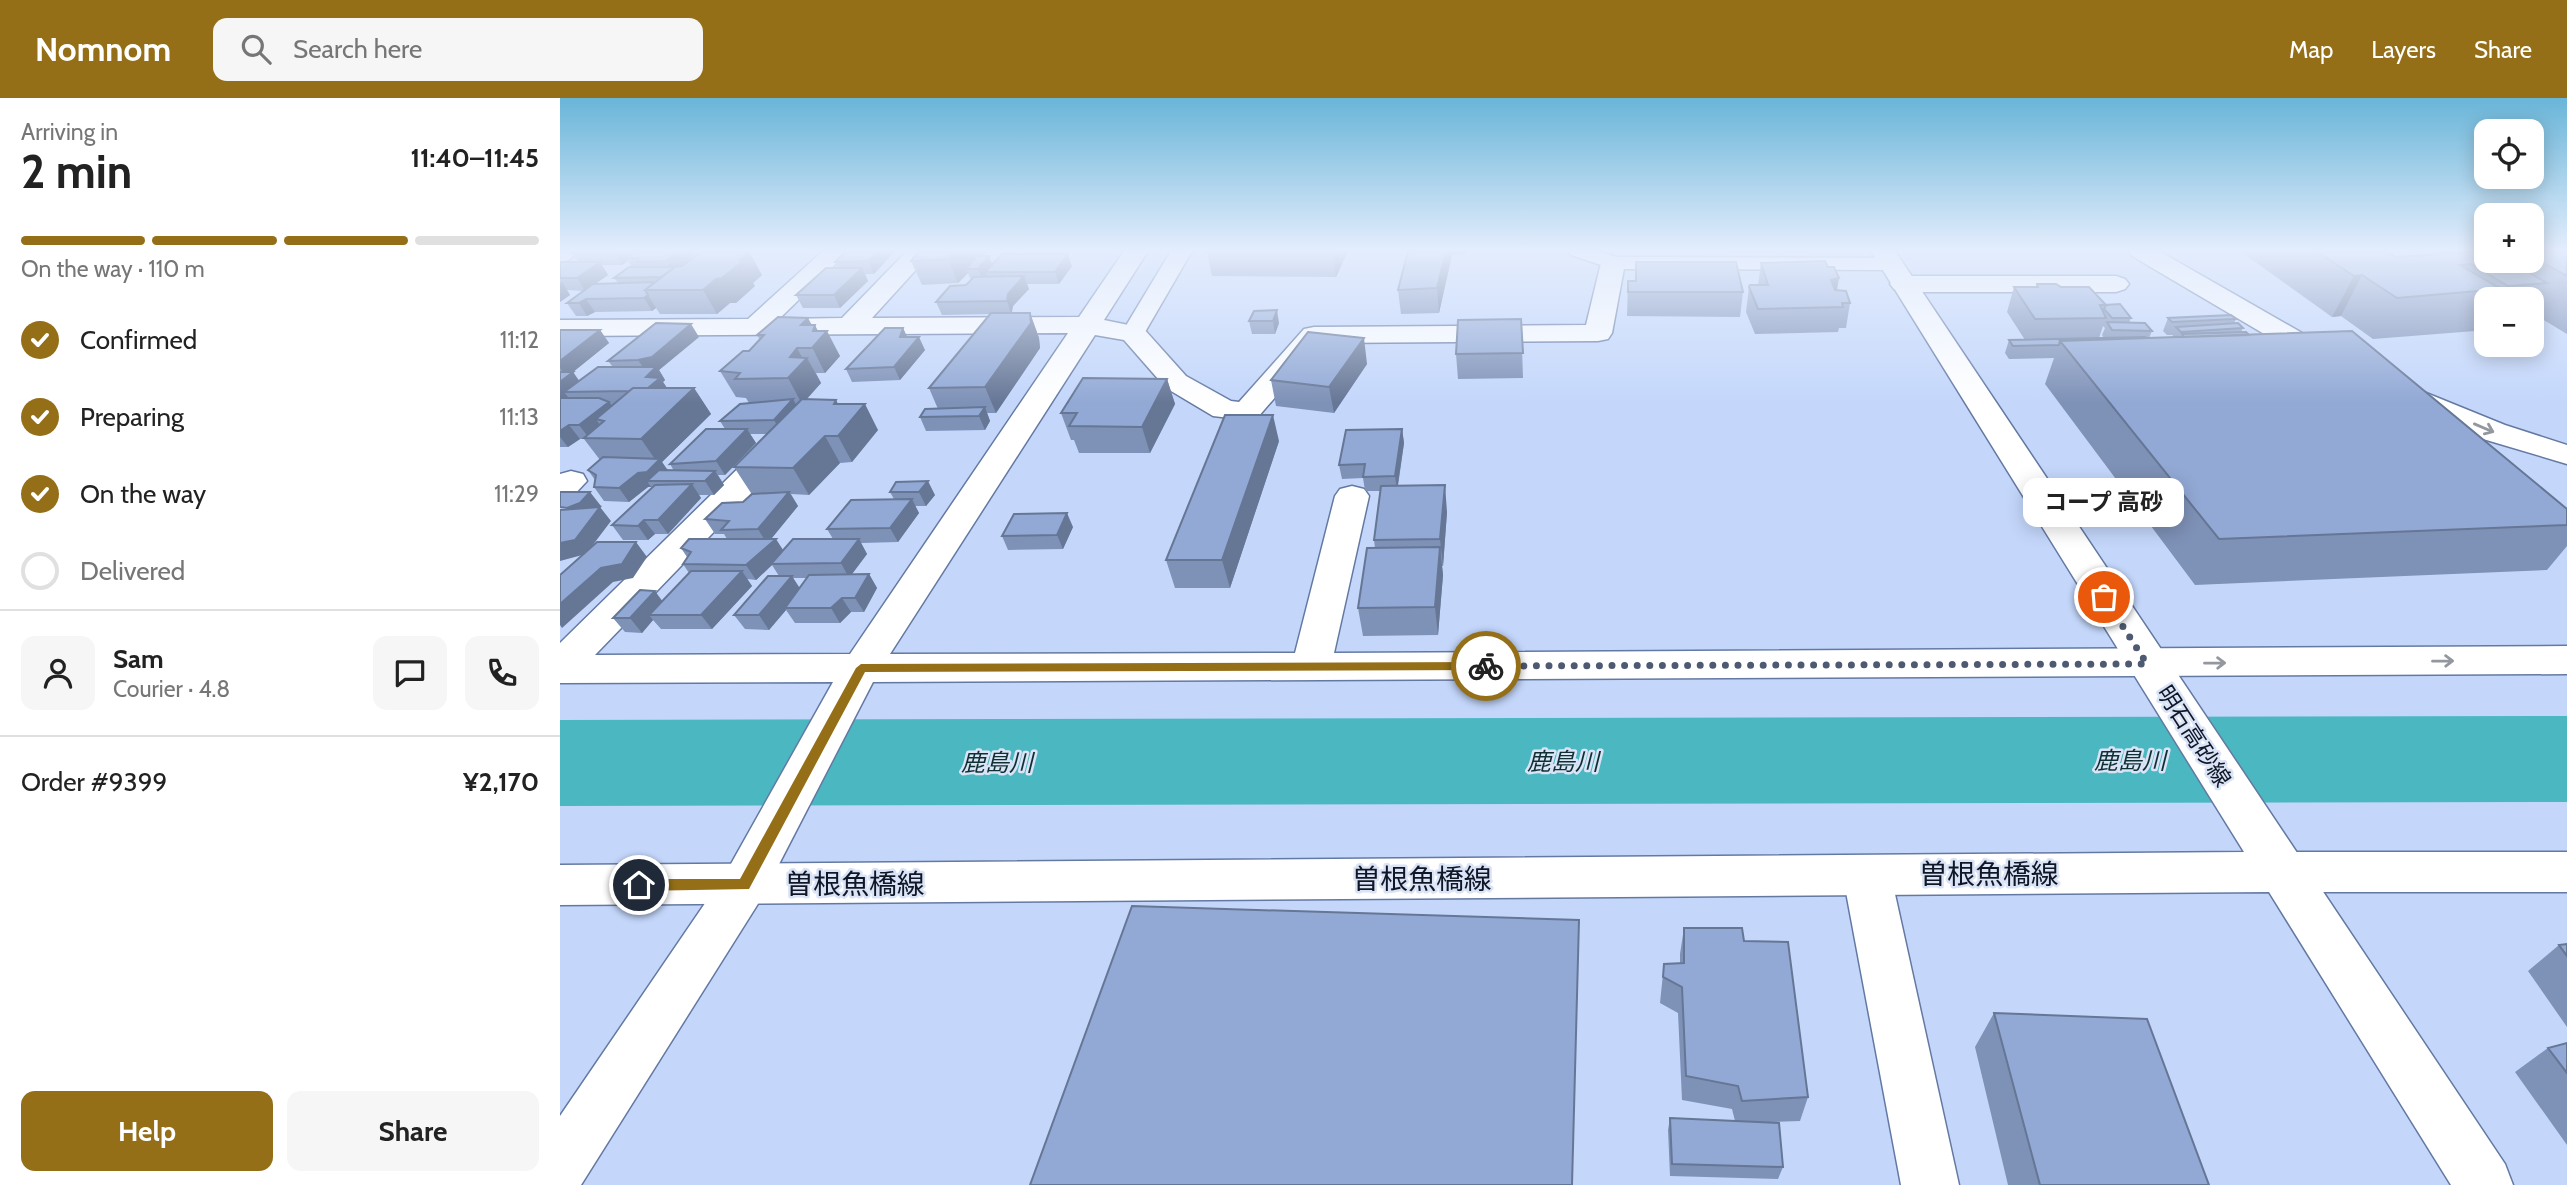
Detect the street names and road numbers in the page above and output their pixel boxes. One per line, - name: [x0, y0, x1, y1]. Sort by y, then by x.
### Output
- street label: 明石高砂線: [2151, 680, 2237, 792]
- street label: 曽根魚橋線: [1919, 857, 2059, 891]
- street label: 曽根魚橋線: [1352, 862, 1492, 896]
- street label: 曽根魚橋線: [785, 867, 925, 901]

